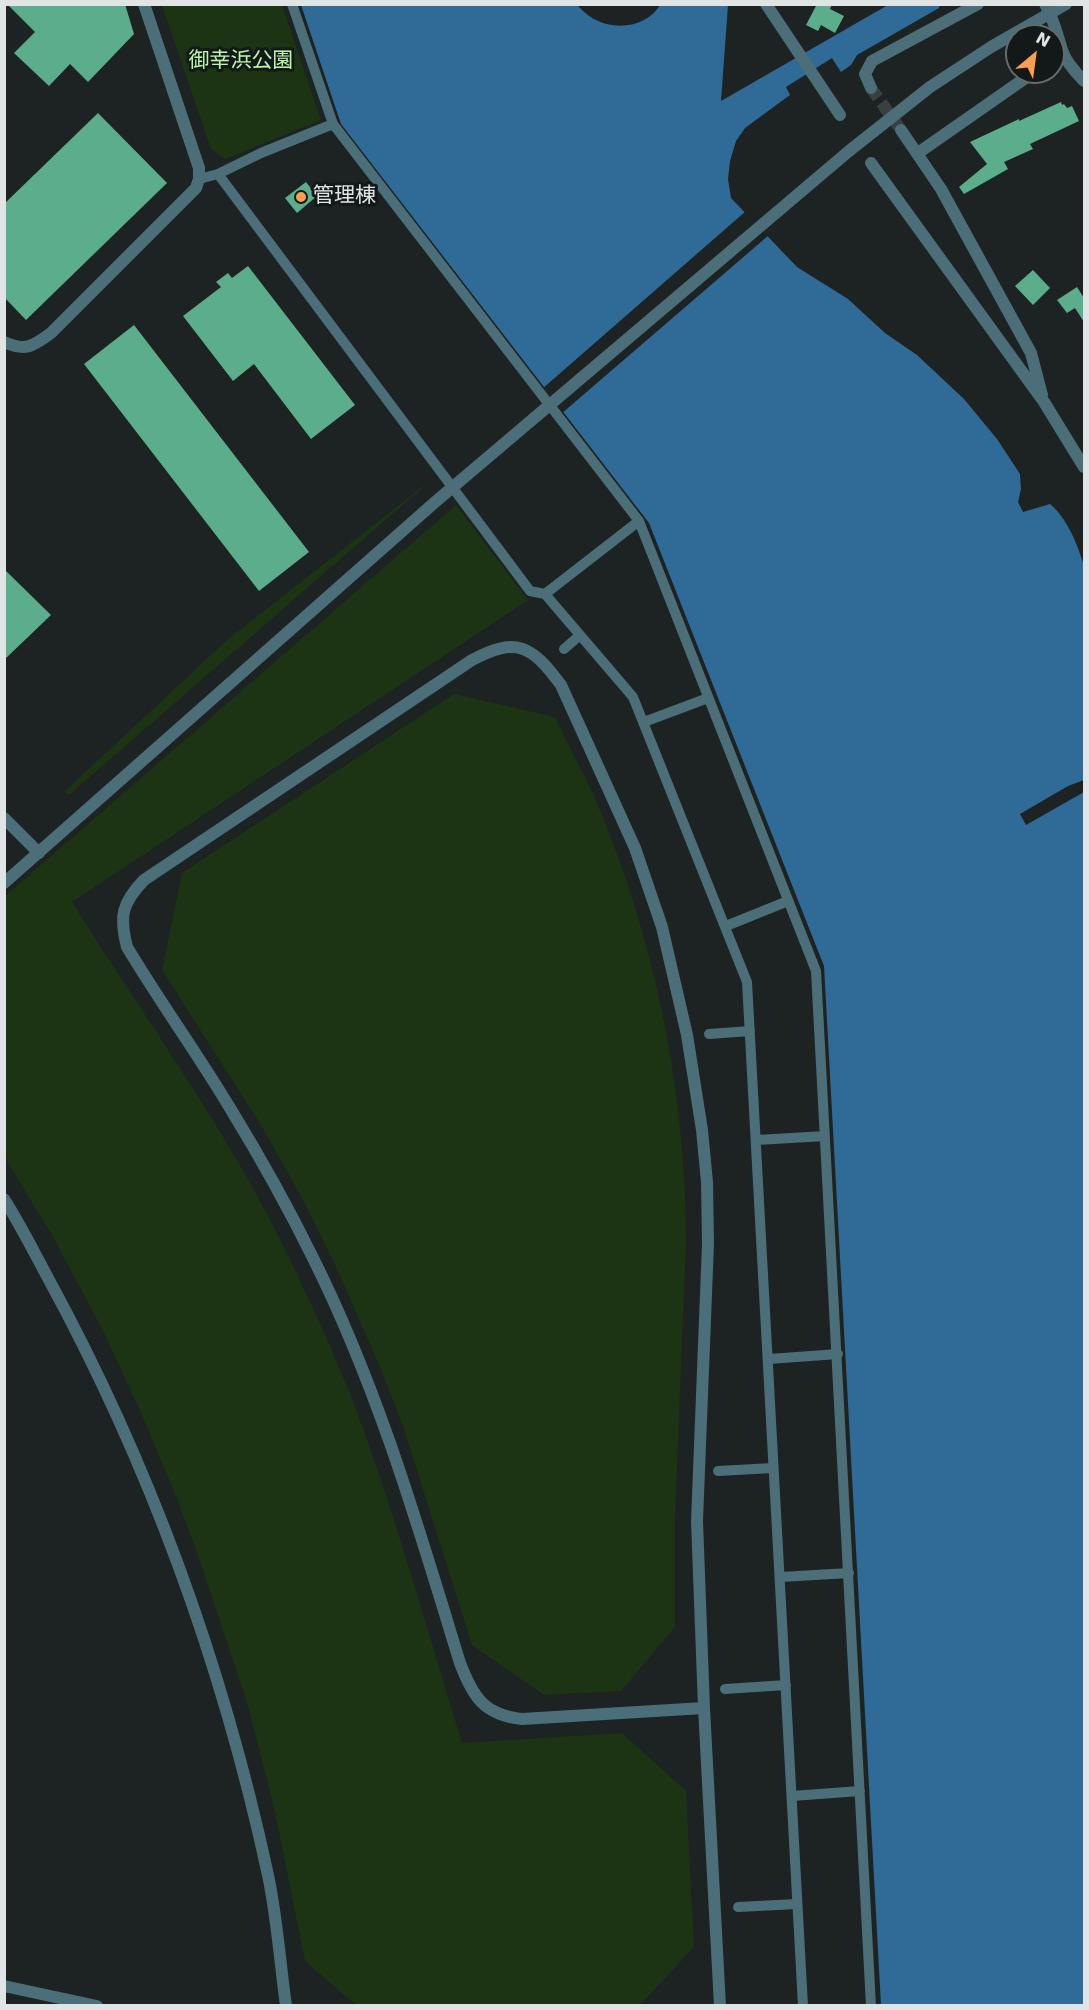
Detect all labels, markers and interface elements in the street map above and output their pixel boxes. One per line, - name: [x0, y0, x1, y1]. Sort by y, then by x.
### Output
- north arrow: [1005, 24, 1065, 84]
- text: N: [1033, 28, 1053, 51]
- park label: 御幸浜公園: [189, 49, 293, 75]
- place label: 管理棟: [313, 184, 376, 210]
- marker: 管理棟: [294, 190, 308, 204]

